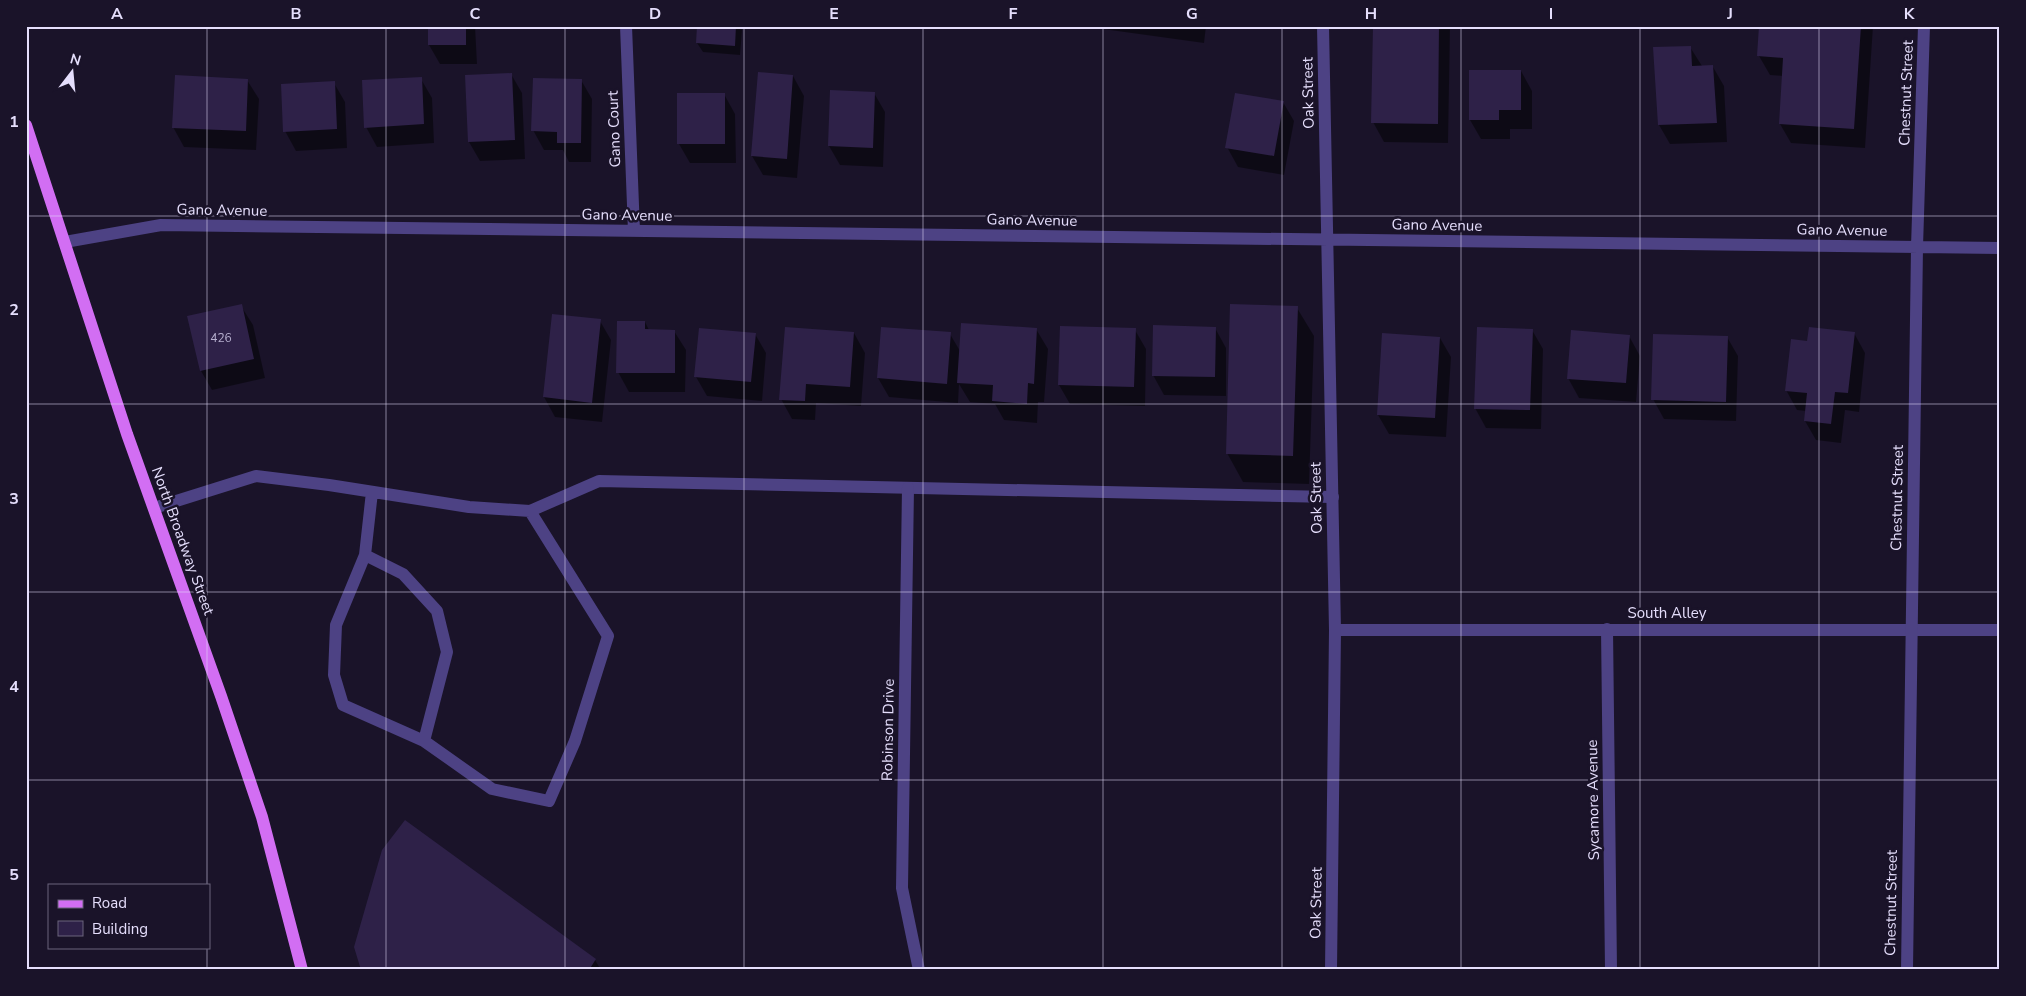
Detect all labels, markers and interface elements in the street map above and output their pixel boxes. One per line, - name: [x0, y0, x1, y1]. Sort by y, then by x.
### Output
- text: A: [111, 3, 123, 25]
- text: B: [290, 3, 302, 25]
- text: C: [470, 3, 481, 25]
- text: D: [649, 3, 661, 25]
- text: E: [829, 3, 839, 25]
- text: F: [1009, 3, 1018, 25]
- text: G: [1186, 3, 1198, 25]
- text: H: [1365, 3, 1377, 25]
- text: I: [1549, 3, 1553, 25]
- text: J: [1726, 3, 1733, 25]
- text: K: [1904, 3, 1916, 25]
- street label: Chestnut Street: [1894, 39, 1918, 146]
- north arrow: [48, 48, 98, 98]
- text: N: [68, 49, 83, 71]
- street label: Oak Street: [1297, 56, 1319, 129]
- street label: Gano Court: [603, 89, 625, 168]
- text: 1: [9, 111, 19, 133]
- street label: Gano Avenue: [177, 199, 267, 221]
- street label: Gano Avenue: [582, 204, 672, 226]
- street label: Gano Avenue: [987, 209, 1077, 231]
- street label: Gano Avenue: [1392, 214, 1482, 236]
- street label: Gano Avenue: [1797, 219, 1887, 241]
- text: 2: [9, 299, 19, 321]
- house number: 426: [210, 330, 232, 346]
- street label: Chestnut Street: [1886, 444, 1908, 551]
- street label: Oak Street: [1305, 461, 1327, 534]
- street label: North Broadway Street: [147, 464, 219, 618]
- text: 3: [9, 488, 19, 510]
- street label: South Alley: [1628, 603, 1707, 623]
- text: 4: [9, 676, 19, 698]
- street label: Robinson Drive: [877, 679, 899, 781]
- street label: Sycamore Avenue: [1582, 739, 1604, 861]
- street label: Chestnut Street: [1880, 849, 1902, 956]
- text: 5: [9, 864, 19, 886]
- street label: Oak Street: [1305, 866, 1327, 939]
- legend: [48, 884, 210, 948]
- text: Road: [92, 893, 127, 913]
- text: Building: [92, 919, 148, 939]

